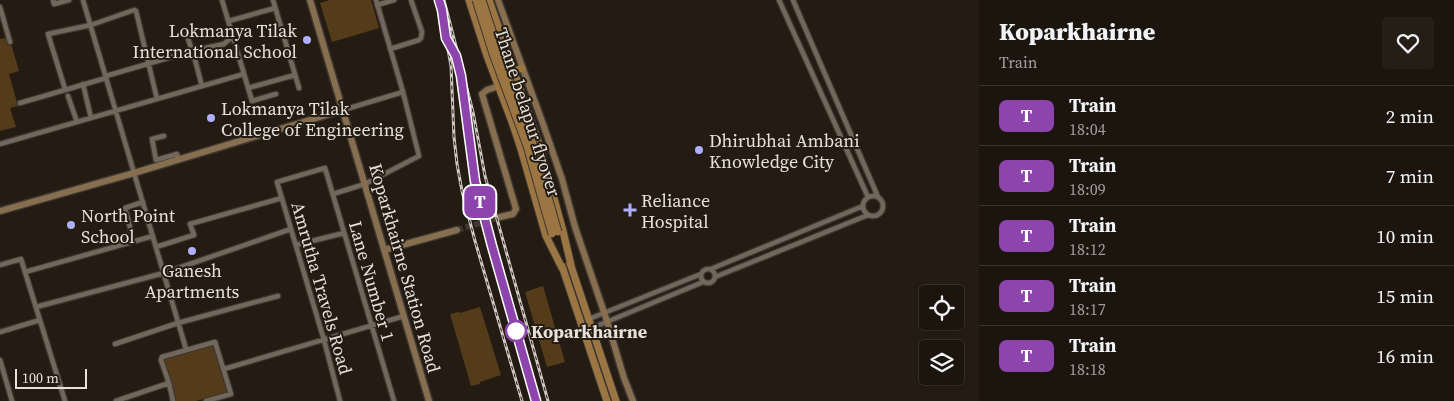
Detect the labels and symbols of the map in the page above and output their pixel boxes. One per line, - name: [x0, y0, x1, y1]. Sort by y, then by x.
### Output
- place label: Lokmanya Tilak International School: [132, 18, 297, 64]
- street label: Thane belapur flyover: [489, 24, 567, 200]
- marker: Lokmanya Tilak International School: [301, 34, 313, 46]
- place label: Lokmanya Tilak College of Engineering: [221, 96, 404, 142]
- marker: Lokmanya Tilak College of Engineering: [205, 112, 217, 124]
- place label: Dhirubhai Ambani Knowledge City: [709, 128, 860, 174]
- marker: Dhirubhai Ambani Knowledge City: [693, 144, 705, 156]
- street label: Koparkhairne Station Road: [363, 161, 447, 375]
- line badge: T: [464, 186, 496, 218]
- place label: Reliance Hospital: [641, 188, 710, 234]
- street label: Amrutha Travels Road: [285, 199, 359, 377]
- place label: North Point School: [81, 203, 175, 249]
- marker: Reliance Hospital: [623, 203, 637, 217]
- street label: Lane Number 1: [343, 218, 401, 344]
- marker: North Point School: [65, 219, 77, 231]
- marker: Ganesh Apartments: [186, 245, 198, 257]
- place label: Ganesh Apartments: [145, 258, 240, 304]
- place label: Koparkhairne: [531, 319, 647, 344]
- marker: Koparkhairne: [505, 320, 527, 342]
- scale bar: [15, 366, 88, 389]

